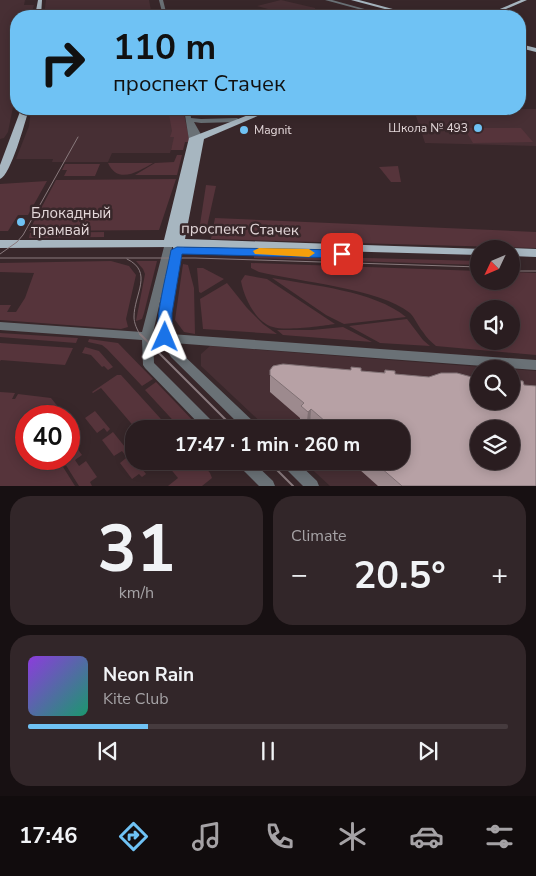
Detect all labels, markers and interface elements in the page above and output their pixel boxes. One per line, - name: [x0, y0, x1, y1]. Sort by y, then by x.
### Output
- text: 110 m: [113, 24, 216, 71]
- icon: right: [30, 30, 95, 95]
- text: проспект Стачек: [113, 69, 286, 99]
- place label: Школа № 493: [388, 120, 468, 136]
- place label: Magnit: [254, 122, 292, 138]
- marker: Школа № 493: [472, 122, 484, 134]
- marker: Magnit: [238, 124, 250, 136]
- place label: Блокадный трамвай: [31, 203, 111, 240]
- marker: Блокадный трамвай: [15, 216, 27, 228]
- street label: проспект Стачек: [181, 218, 299, 240]
- pin: [321, 233, 363, 275]
- icon: arrive: [328, 240, 356, 268]
- north arrow: [470, 240, 520, 290]
- map controls: [470, 240, 520, 470]
- button: sound: [470, 300, 520, 350]
- position arrow: [138, 310, 190, 362]
- button: search: [470, 360, 520, 410]
- speed limit sign: 40: [15, 405, 80, 470]
- button: layers: [470, 420, 520, 470]
- text: 17:47 · 1 min · 260 m: [175, 432, 360, 458]
- text: 31: [97, 505, 176, 594]
- text: Climate: [291, 525, 346, 547]
- text: 20.5°: [353, 550, 446, 601]
- text: −: [291, 556, 308, 594]
- text: +: [491, 556, 508, 594]
- text: km/h: [119, 582, 154, 604]
- text: Neon Rain: [103, 662, 194, 688]
- text: Kite Club: [103, 688, 169, 710]
- icon: previous: [94, 737, 122, 765]
- icon: pause: [254, 737, 282, 765]
- icon: next: [414, 737, 442, 765]
- icon: directions: [116, 819, 151, 854]
- icon: music: [189, 819, 224, 854]
- icon: phone: [262, 819, 297, 854]
- icon: climate: [335, 819, 370, 854]
- icon: car: [409, 819, 444, 854]
- icon: filters: [482, 819, 517, 854]
- text: 17:46: [19, 821, 77, 851]

